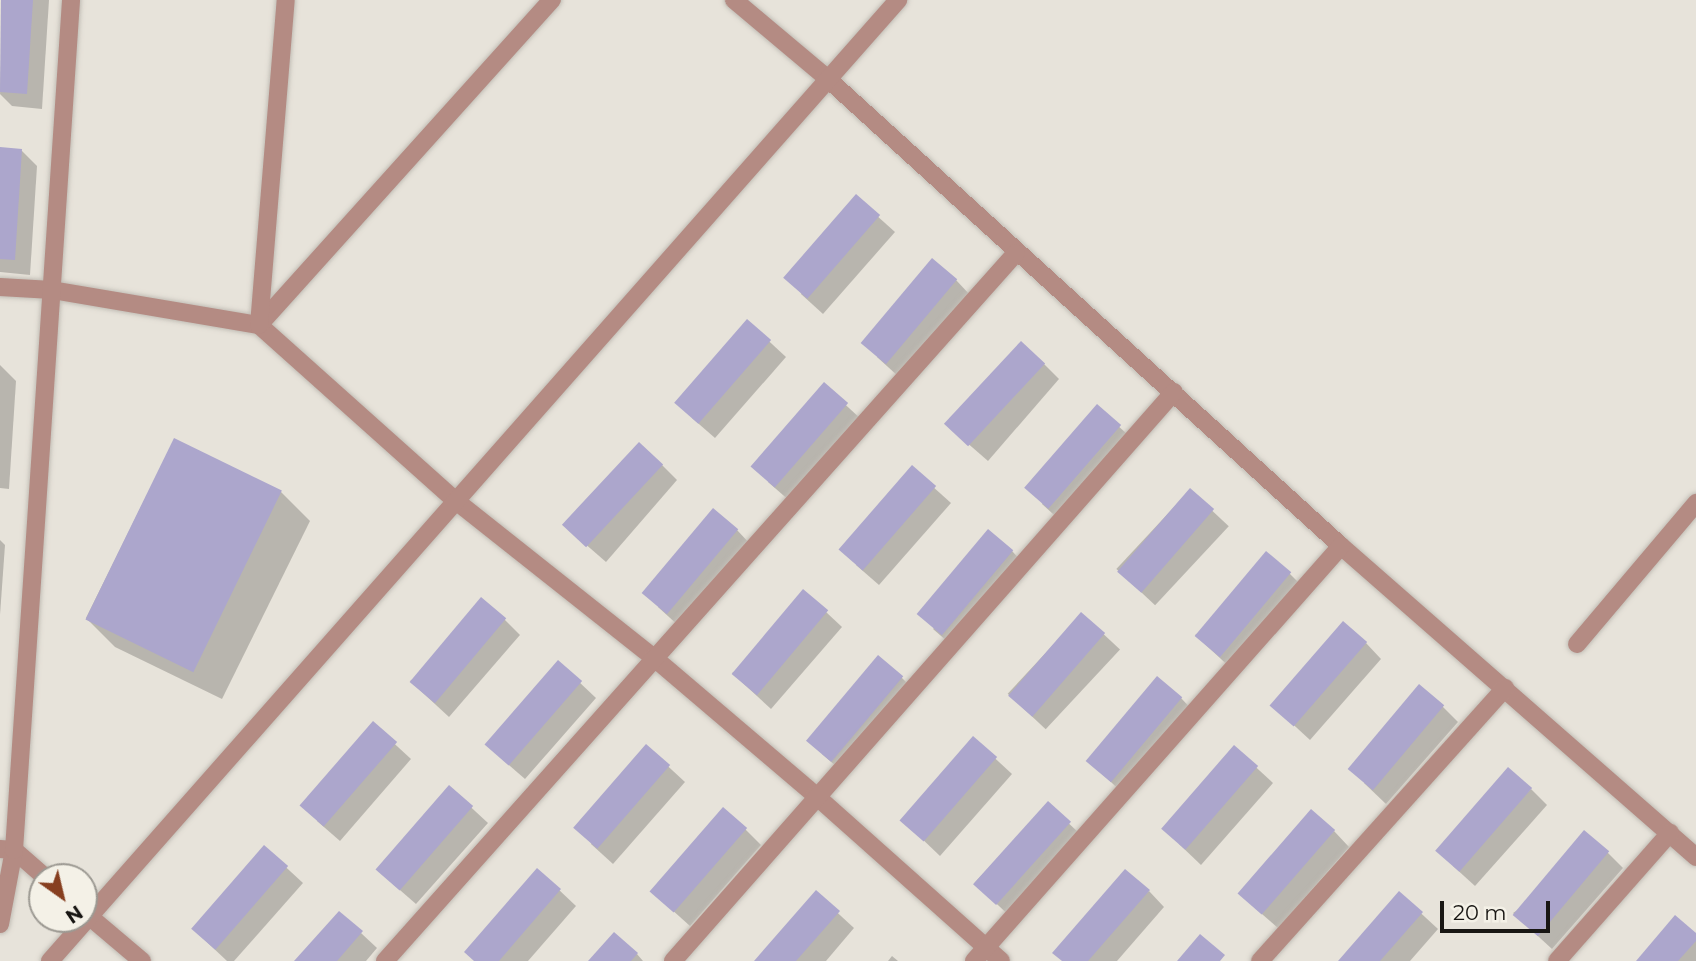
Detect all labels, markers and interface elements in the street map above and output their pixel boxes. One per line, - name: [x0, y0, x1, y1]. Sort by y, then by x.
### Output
- north arrow: [28, 863, 98, 933]
- scale bar: [1444, 888, 1554, 932]
- text: N: [61, 900, 87, 928]
- text: 20 m: [1453, 900, 1507, 925]

